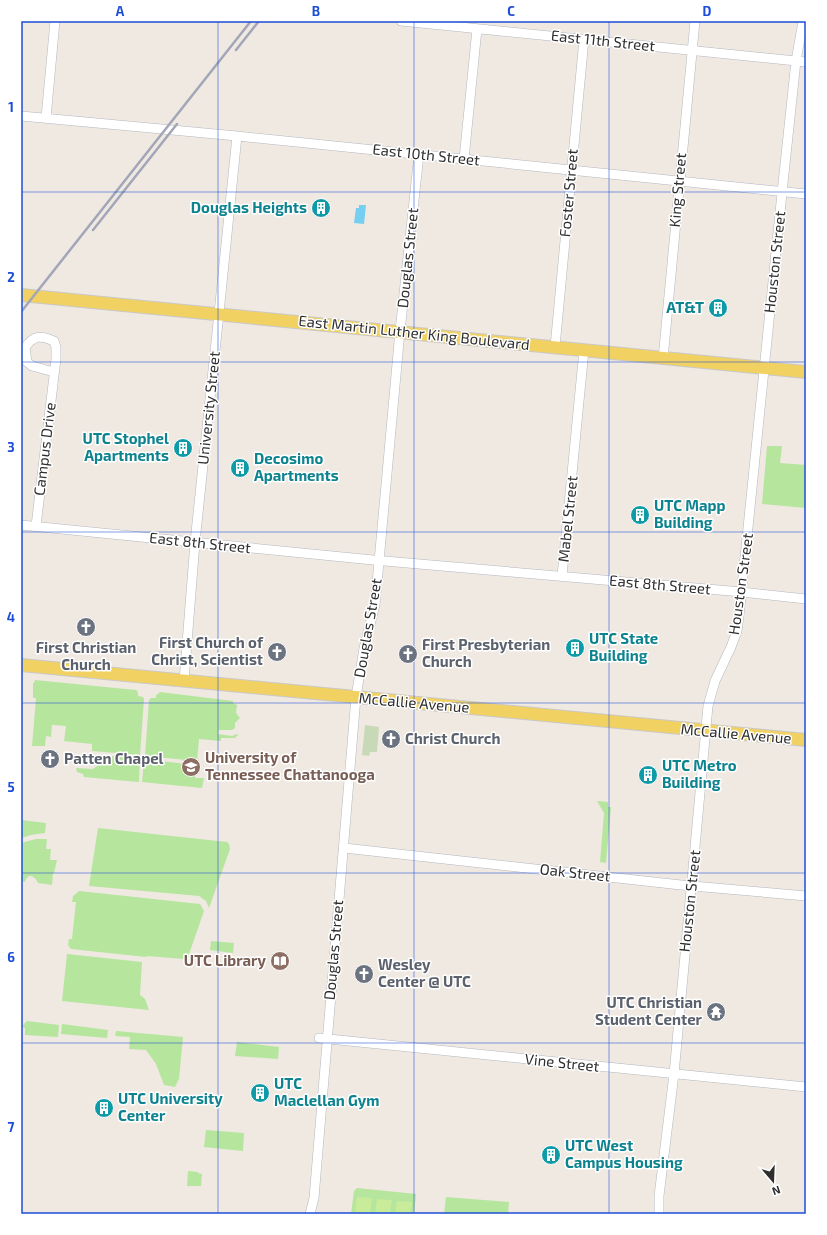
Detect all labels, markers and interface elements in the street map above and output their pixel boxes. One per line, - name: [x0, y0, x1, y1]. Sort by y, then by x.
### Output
- text: A: [116, 3, 125, 19]
- text: B: [312, 3, 320, 19]
- text: C: [507, 3, 515, 19]
- text: D: [703, 3, 712, 19]
- street label: East 11th Street: [550, 26, 656, 54]
- text: 1: [8, 99, 14, 115]
- street label: East 10th Street: [372, 139, 481, 169]
- street label: Foster Street: [555, 148, 581, 238]
- street label: King Street: [665, 152, 689, 228]
- building icon: Douglas Heights: [310, 197, 332, 219]
- place label: Douglas Heights: [191, 198, 307, 216]
- street label: Douglas Street: [393, 207, 421, 309]
- street label: Houston Street: [760, 210, 788, 314]
- text: 2: [7, 269, 15, 285]
- building icon: AT&T: [707, 297, 729, 319]
- place label: AT&T: [666, 298, 704, 316]
- street label: East Martin Luther King Boulevard: [298, 311, 531, 353]
- street label: University Street: [193, 350, 223, 466]
- street label: Campus Drive: [29, 401, 59, 497]
- place label: UTC Stophel Apartments: [83, 429, 169, 464]
- building icon: UTC Stophel Apartments: [172, 437, 194, 459]
- text: 3: [7, 439, 15, 455]
- place label: Decosimo Apartments: [254, 449, 339, 484]
- building icon: Decosimo Apartments: [229, 457, 251, 479]
- street label: Mabel Street: [554, 474, 581, 563]
- place label: UTC Mapp Building: [654, 496, 726, 531]
- building icon: UTC Mapp Building: [629, 504, 651, 526]
- street label: East 8th Street: [148, 528, 252, 556]
- street label: Houston Street: [724, 531, 756, 636]
- street label: East 8th Street: [609, 571, 712, 597]
- street label: Douglas Street: [349, 576, 385, 679]
- text: 4: [7, 609, 15, 625]
- church icon: First Christian Church: [75, 616, 97, 638]
- place label: UTC State Building: [589, 629, 658, 664]
- place label: First Church of Christ, Scientist: [151, 633, 264, 668]
- place label: First Presbyterian Church: [422, 635, 550, 670]
- building icon: UTC State Building: [564, 637, 586, 659]
- place label: First Christian Church: [36, 638, 136, 673]
- church icon: First Church of Christ, Scientist: [266, 641, 288, 663]
- church icon: First Presbyterian Church: [397, 643, 419, 665]
- street label: McCallie Avenue: [358, 688, 470, 716]
- street label: McCallie Avenue: [680, 719, 792, 747]
- church icon: Christ Church: [380, 728, 402, 750]
- place label: Christ Church: [405, 729, 500, 747]
- church icon: Patten Chapel: [39, 748, 61, 770]
- place label: University of Tennessee Chattanooga: [205, 748, 375, 783]
- place label: Patten Chapel: [64, 749, 164, 767]
- school or university icon: University of Tennessee Chattanooga: [180, 756, 202, 778]
- place label: UTC Metro Building: [662, 756, 737, 791]
- building icon: UTC Metro Building: [637, 764, 659, 786]
- text: 5: [7, 779, 15, 795]
- street label: Houston Street: [675, 849, 703, 953]
- street label: Oak Street: [539, 859, 612, 885]
- street label: Douglas Street: [320, 899, 346, 1001]
- text: 6: [7, 949, 15, 965]
- library icon: UTC Library: [269, 950, 291, 972]
- place label: UTC Library: [184, 951, 267, 970]
- place label: Wesley Center @ UTC: [378, 955, 471, 990]
- church icon: Wesley Center @ UTC: [353, 963, 375, 985]
- place label: UTC Christian Student Center: [595, 993, 703, 1028]
- temple icon: UTC Christian Student Center: [705, 1001, 727, 1023]
- street label: Vine Street: [524, 1049, 600, 1075]
- place label: UTC Maclellan Gym: [274, 1074, 379, 1110]
- building icon: UTC Maclellan Gym: [249, 1082, 271, 1104]
- place label: UTC University Center: [118, 1089, 223, 1124]
- building icon: UTC University Center: [93, 1097, 115, 1119]
- text: 7: [8, 1119, 15, 1135]
- place label: UTC West Campus Housing: [565, 1136, 683, 1171]
- building icon: UTC West Campus Housing: [540, 1144, 562, 1166]
- north arrow: [753, 1161, 793, 1201]
- text: N: [770, 1183, 782, 1198]

